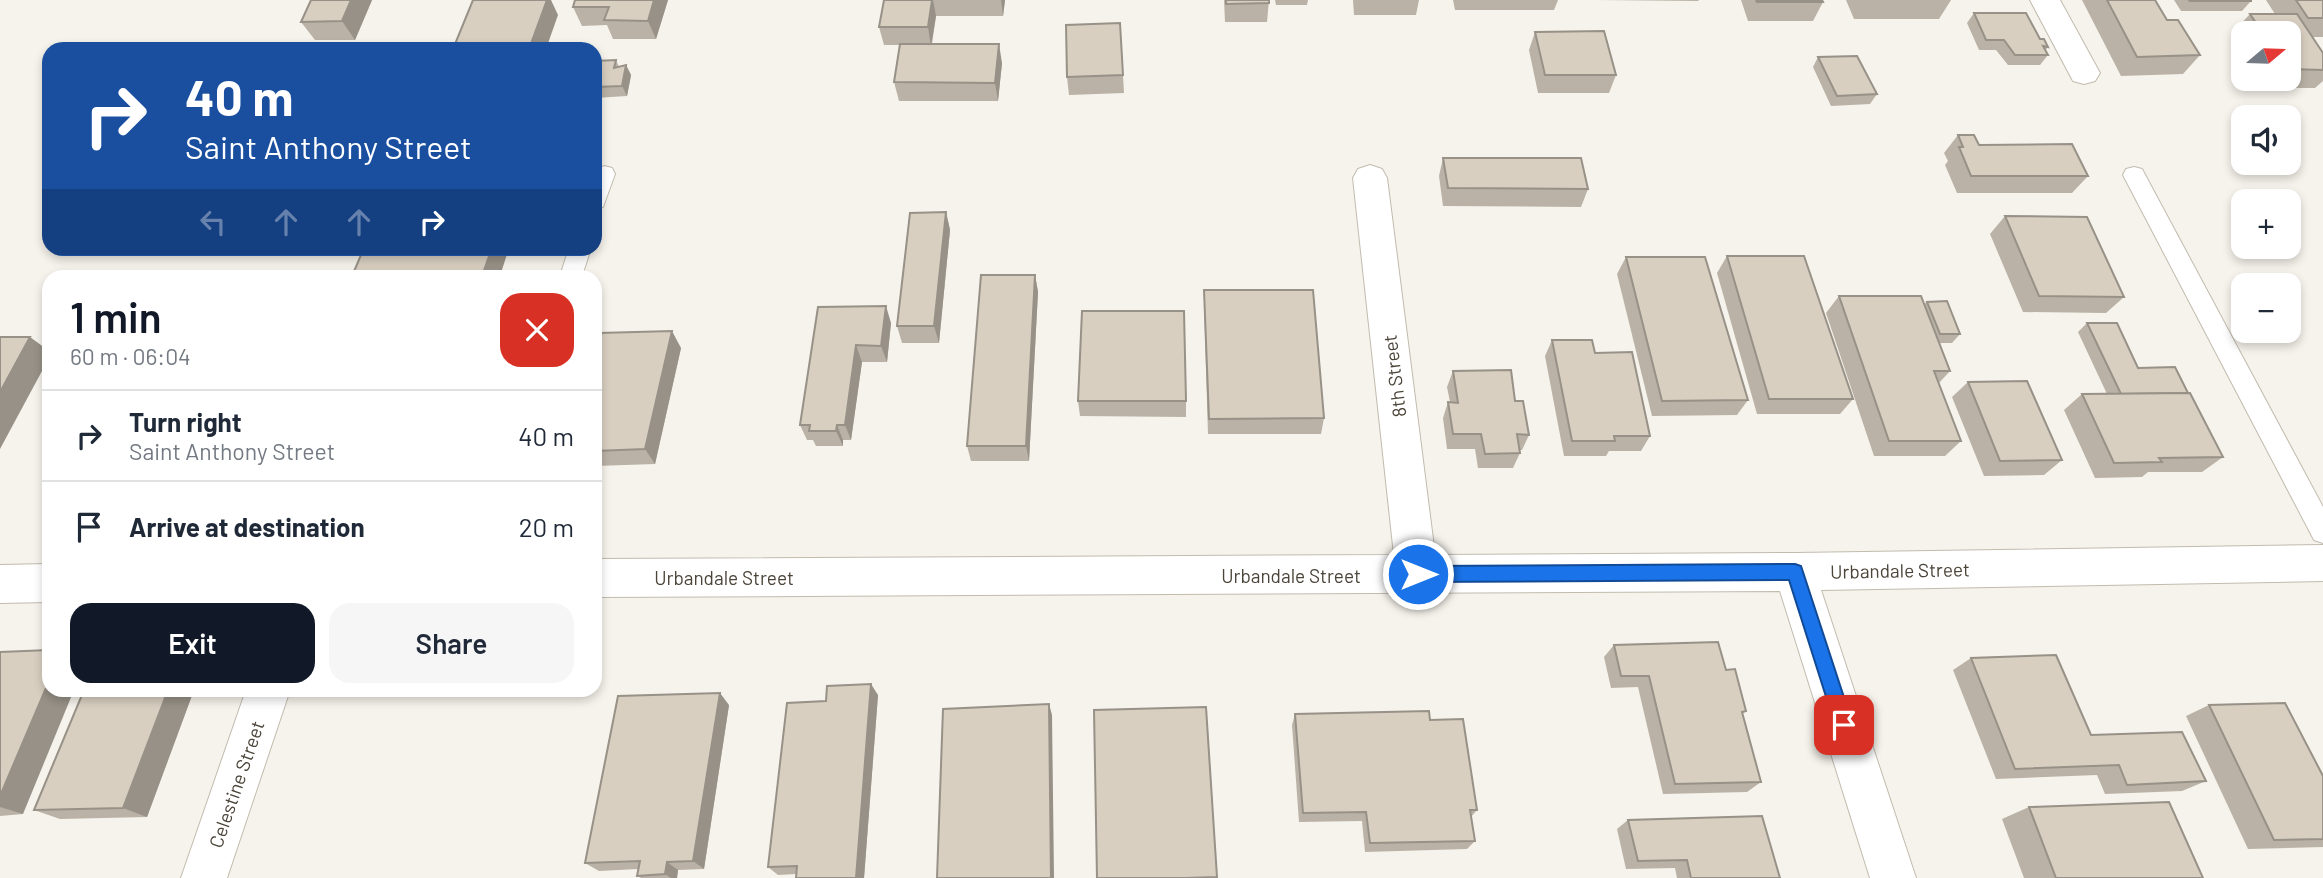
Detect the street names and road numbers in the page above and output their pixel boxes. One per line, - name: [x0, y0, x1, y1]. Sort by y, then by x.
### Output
- street label: 8th Street: [1378, 334, 1410, 418]
- street label: Urbandale Street: [1830, 557, 1970, 583]
- street label: Urbandale Street: [1221, 564, 1361, 587]
- street label: Urbandale Street: [654, 566, 794, 589]
- street label: Celestine Street: [204, 717, 268, 851]

